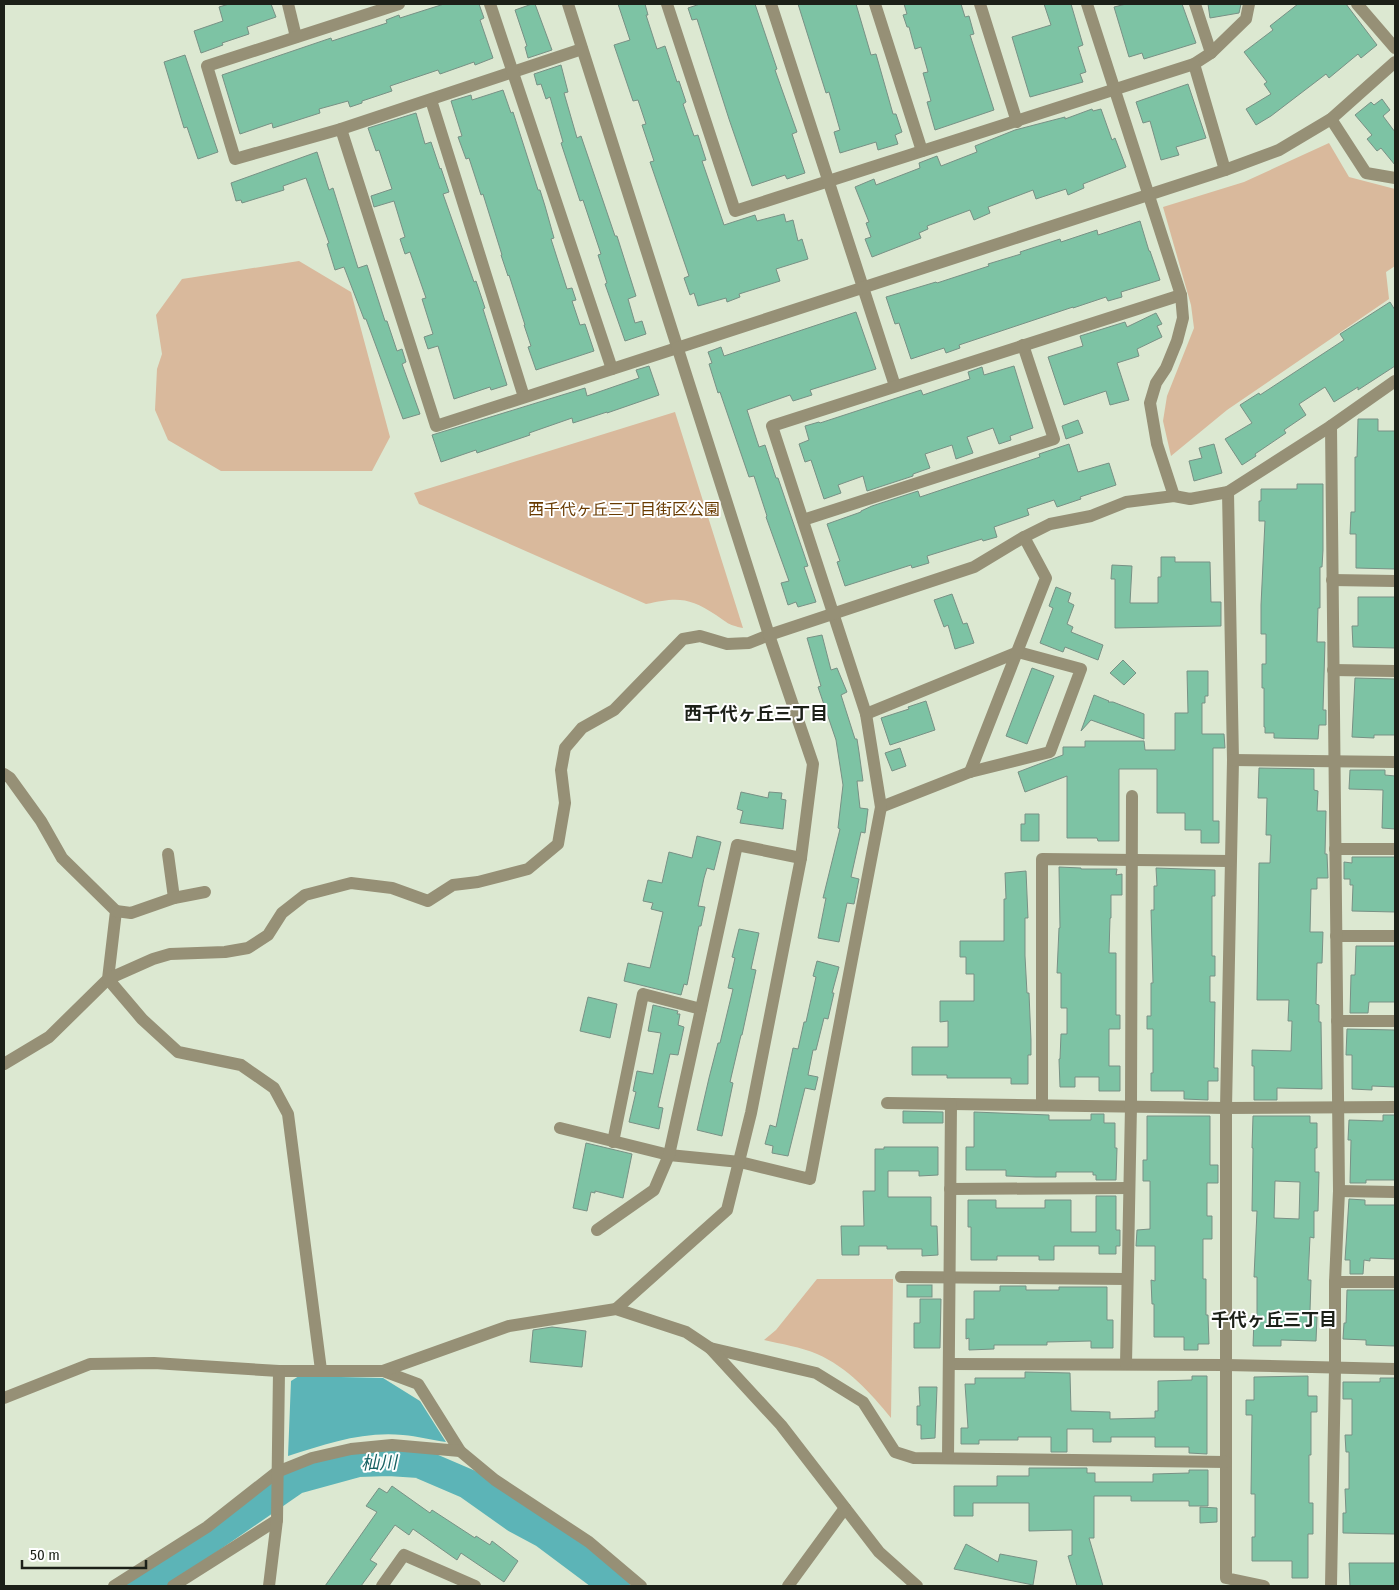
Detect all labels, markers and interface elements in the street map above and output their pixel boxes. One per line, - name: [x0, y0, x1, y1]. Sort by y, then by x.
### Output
- park label: 西千代ヶ丘三丁目街区公園: [528, 500, 720, 519]
- district label: 西千代ヶ丘三丁目: [684, 703, 828, 725]
- district label: 千代ヶ丘三丁目: [1211, 1309, 1337, 1331]
- water label: 杣川: [361, 1451, 399, 1475]
- scale bar: [22, 1538, 146, 1570]
- text: 50 m: [30, 1546, 60, 1564]

